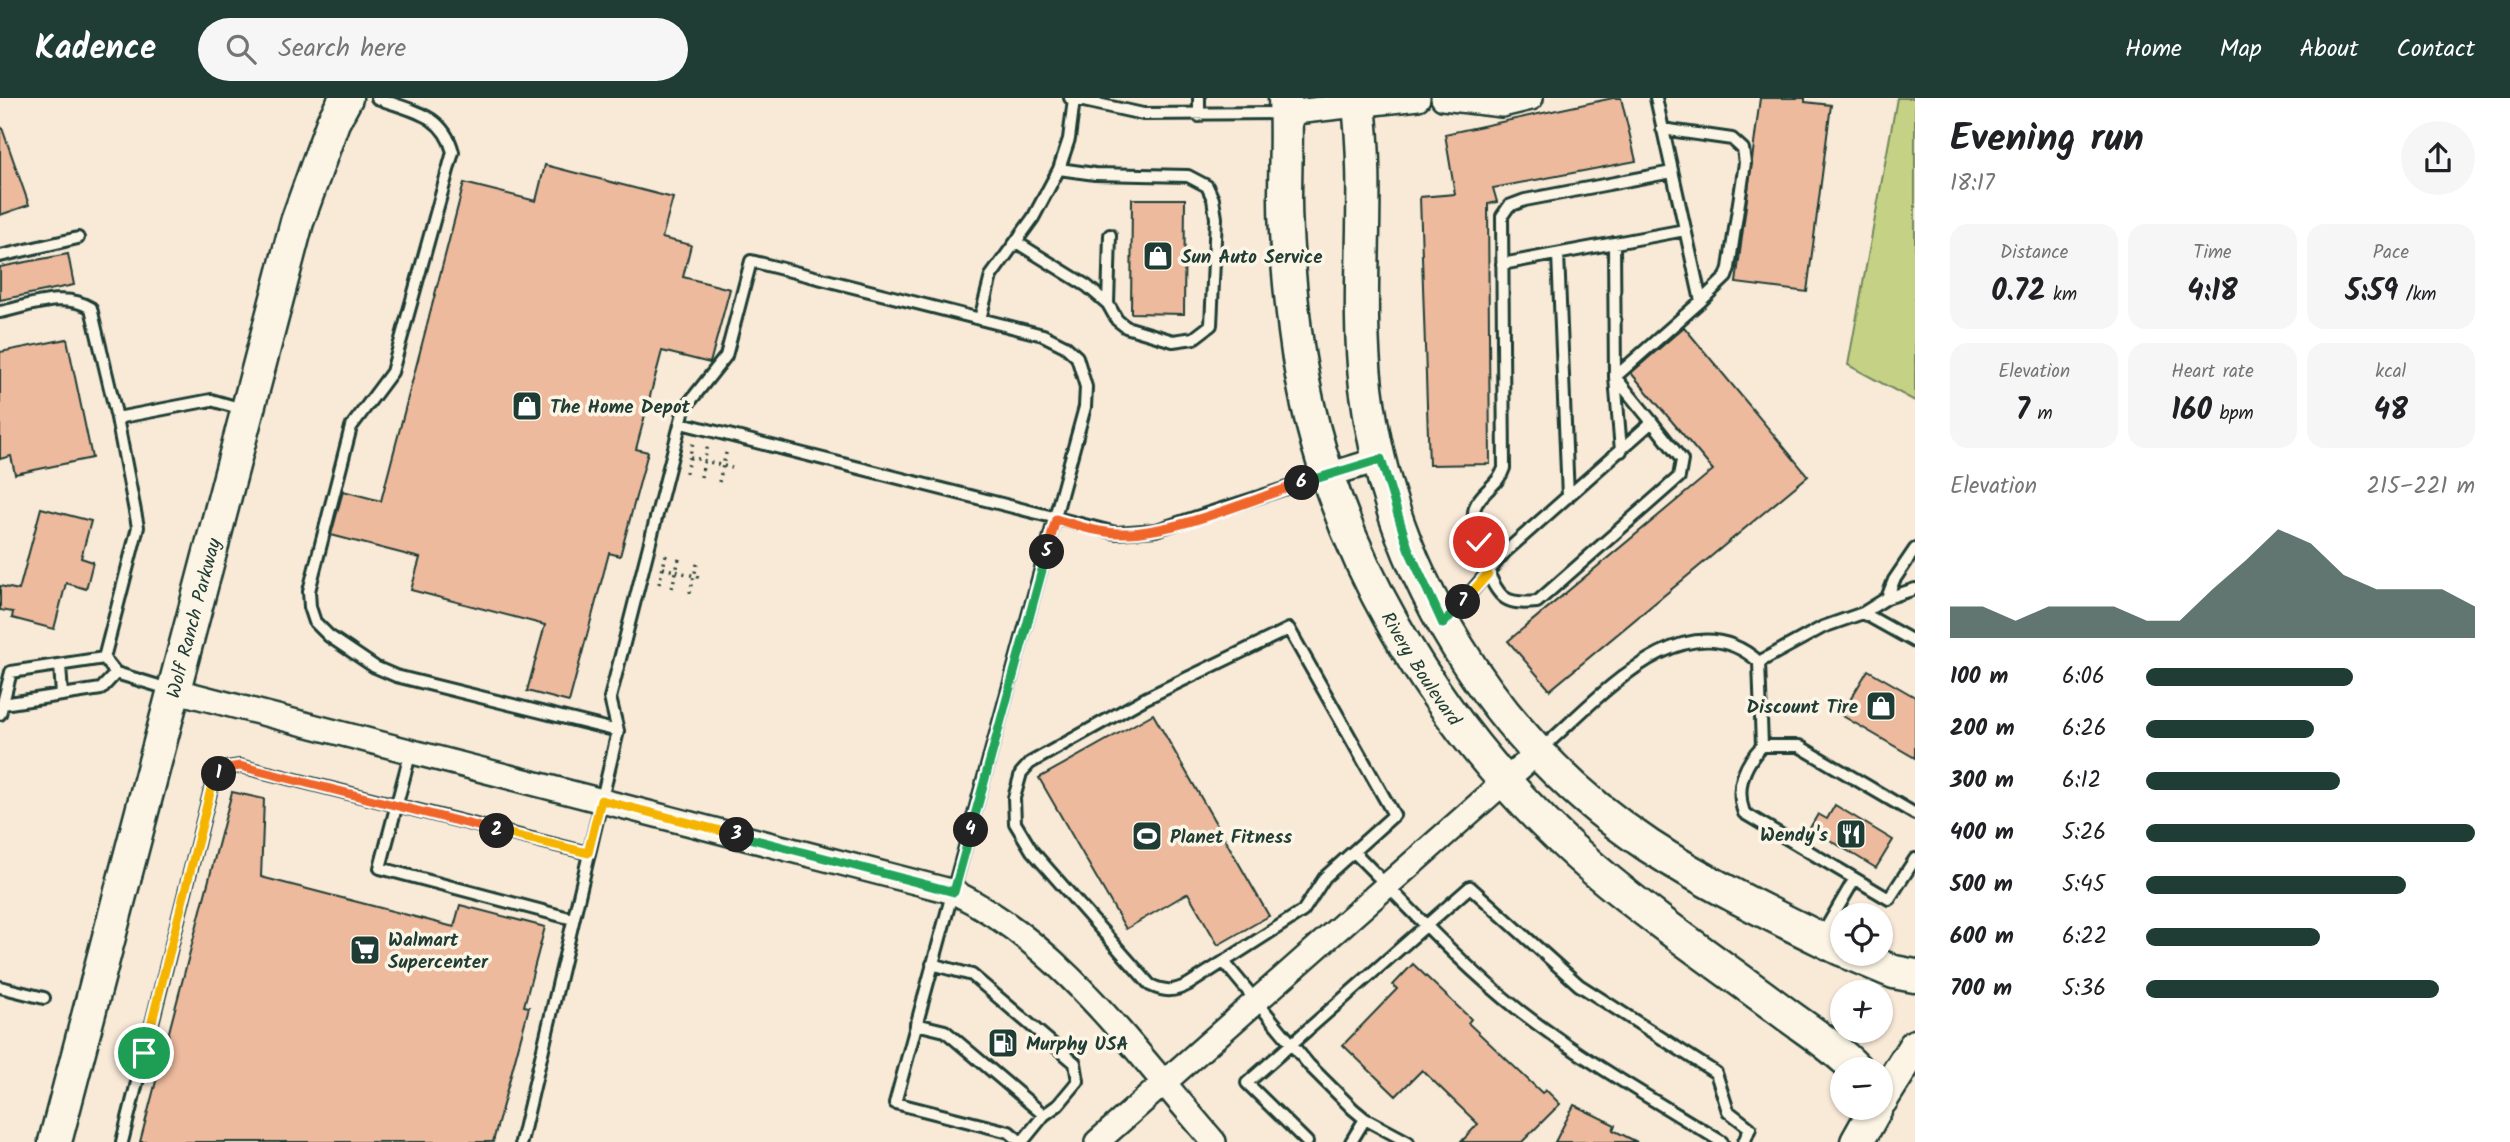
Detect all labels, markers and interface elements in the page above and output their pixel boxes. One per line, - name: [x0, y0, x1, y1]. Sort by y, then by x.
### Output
- search box: [198, 18, 688, 81]
- text: Kadence: [35, 23, 156, 76]
- text: Search here: [278, 28, 406, 70]
- icon: search: [222, 30, 260, 68]
- text: Home: [2125, 30, 2182, 69]
- text: Map: [2220, 30, 2262, 69]
- text: About: [2300, 30, 2358, 69]
- text: Contact: [2396, 30, 2475, 69]
- text: Evening run: [1950, 110, 2144, 170]
- button: share: [2401, 121, 2475, 195]
- text: 18:17: [1950, 166, 1995, 202]
- text: Distance: [2000, 238, 2068, 268]
- text: Time: [2193, 238, 2232, 268]
- text: Pace: [2373, 238, 2409, 268]
- shop icon: Sun Auto Service: [1141, 239, 1175, 273]
- place label: Sun Auto Service: [1181, 243, 1322, 273]
- text: 0.72: [1991, 268, 2045, 316]
- text: 4:18: [2187, 268, 2238, 316]
- text: 5:59: [2345, 268, 2398, 316]
- text: km: [2045, 280, 2077, 310]
- text: /km: [2398, 280, 2436, 310]
- text: Elevation: [1998, 357, 2070, 387]
- text: Heart rate: [2171, 357, 2254, 387]
- text: kcal: [2375, 357, 2406, 387]
- text: 7: [2016, 387, 2030, 435]
- text: 160: [2171, 387, 2212, 435]
- text: 48: [2374, 387, 2408, 435]
- shop icon: The Home Depot: [510, 389, 544, 423]
- place label: The Home Depot: [550, 393, 691, 423]
- text: m: [2030, 399, 2053, 429]
- text: bpm: [2212, 399, 2254, 429]
- pin: 6: [1284, 466, 1320, 500]
- text: 6: [1296, 467, 1307, 497]
- text: Elevation: [1950, 469, 2037, 505]
- text: 215–221 m: [2367, 469, 2475, 505]
- pin: [1449, 512, 1509, 572]
- icon: check: [1460, 523, 1498, 561]
- street label: Wolf Ranch Parkway: [159, 534, 231, 702]
- pin: 5: [1030, 534, 1064, 570]
- text: 5: [1042, 536, 1051, 566]
- pin: 7: [1446, 584, 1480, 620]
- text: 7: [1458, 586, 1467, 616]
- street label: Rivery Boulevard: [1372, 607, 1468, 733]
- text: 100 m: [1950, 659, 2008, 695]
- text: 6:06: [2062, 659, 2105, 695]
- shop icon: Discount Tire: [1864, 689, 1898, 723]
- place label: Discount Tire: [1747, 693, 1858, 723]
- text: 200 m: [1950, 711, 2015, 747]
- text: 6:26: [2062, 711, 2107, 747]
- pin: 1: [202, 756, 236, 792]
- text: 1: [216, 758, 221, 788]
- text: 300 m: [1950, 763, 2014, 799]
- text: 6:12: [2062, 763, 2101, 799]
- pin: 4: [954, 812, 988, 848]
- pin: 2: [480, 814, 514, 848]
- text: 4: [965, 814, 976, 844]
- text: 2: [491, 815, 502, 845]
- text: 400 m: [1950, 815, 2014, 851]
- text: 5:26: [2062, 815, 2106, 851]
- restaurant icon: Wendy's: [1834, 817, 1868, 851]
- pin: 3: [720, 818, 754, 852]
- text: 3: [731, 819, 742, 849]
- sports icon: Planet Fitness: [1130, 819, 1164, 853]
- place label: Wendy's: [1760, 821, 1828, 851]
- place label: Planet Fitness: [1170, 823, 1292, 853]
- text: 500 m: [1950, 867, 2013, 903]
- text: 5:45: [2062, 867, 2105, 903]
- map controls: [1830, 903, 1893, 1120]
- button: locate: [1830, 903, 1893, 966]
- text: 600 m: [1950, 919, 2014, 955]
- text: 6:22: [2062, 919, 2107, 955]
- place label: Walmart Supercenter: [388, 926, 489, 978]
- supermarket icon: Walmart Supercenter: [348, 933, 382, 967]
- text: 700 m: [1950, 971, 2012, 1007]
- text: 5:36: [2062, 971, 2106, 1007]
- button: +: [1830, 980, 1893, 1043]
- pin: [114, 1023, 174, 1083]
- fuel station icon: Murphy USA: [986, 1026, 1020, 1060]
- place label: Murphy USA: [1026, 1030, 1128, 1060]
- icon: arrive: [125, 1034, 163, 1072]
- button: −: [1830, 1057, 1893, 1120]

